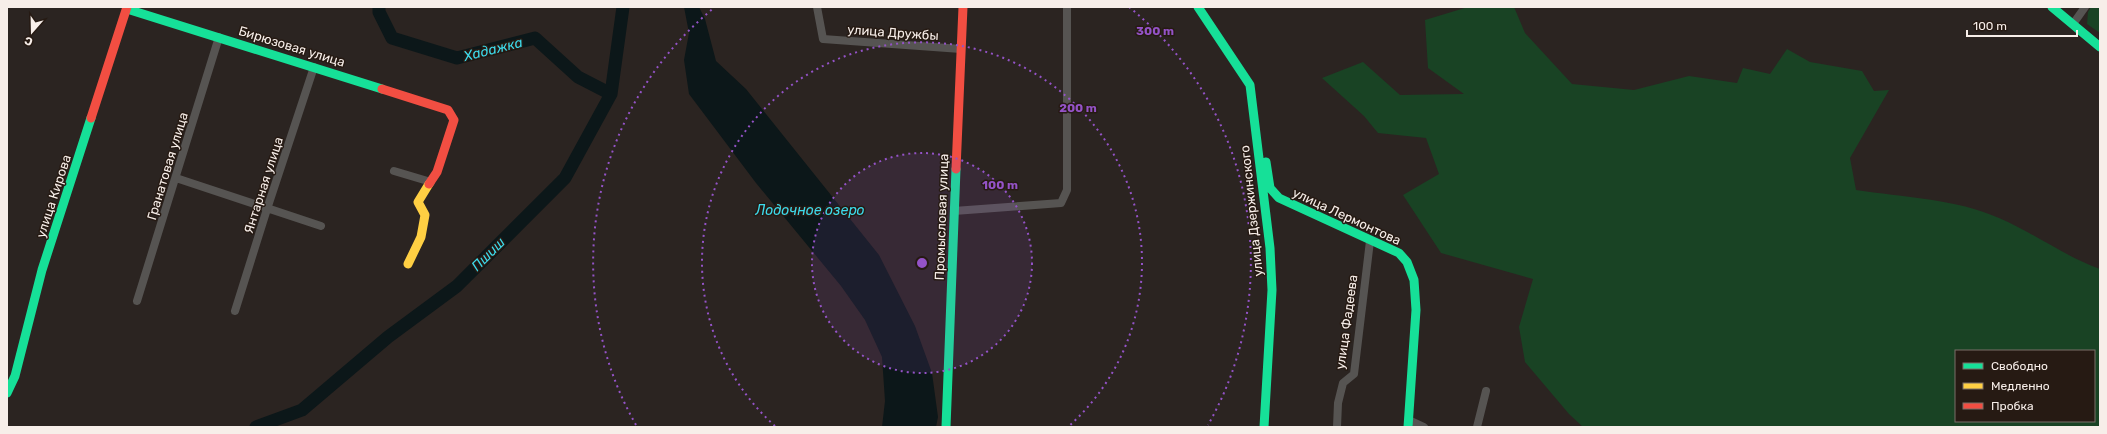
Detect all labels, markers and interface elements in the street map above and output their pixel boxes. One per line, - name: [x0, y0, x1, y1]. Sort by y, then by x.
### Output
- north arrow: [12, 12, 52, 52]
- scale bar: [1967, 12, 2077, 38]
- text: 100 m: [1973, 19, 2007, 33]
- street label: улица Дружбы: [847, 22, 939, 43]
- street label: Бирюзовая улица: [237, 23, 347, 70]
- text: 300 m: [1136, 24, 1174, 38]
- text: С: [23, 33, 35, 48]
- water label: Хадажка: [461, 34, 524, 65]
- text: 200 m: [1059, 101, 1097, 115]
- street label: Гранатовая улица: [144, 110, 191, 222]
- street label: Янтарная улица: [241, 135, 286, 235]
- street label: улица Дзержинского: [1237, 145, 1266, 277]
- street label: улица Кирова: [33, 153, 74, 240]
- street label: Промысловая улица: [932, 153, 951, 281]
- text: 100 m: [982, 178, 1018, 192]
- street label: улица Лермонтова: [1290, 185, 1403, 248]
- water label: Лодочное озеро: [754, 202, 865, 219]
- water label: Пшиш: [468, 234, 509, 275]
- centre of rings: [915, 256, 929, 270]
- street label: улица Фадеева: [1332, 274, 1361, 371]
- legend: [1955, 350, 2095, 422]
- text: Свободно: [1991, 359, 2048, 373]
- text: Медленно: [1991, 379, 2050, 393]
- text: Пробка: [1991, 399, 2034, 413]

